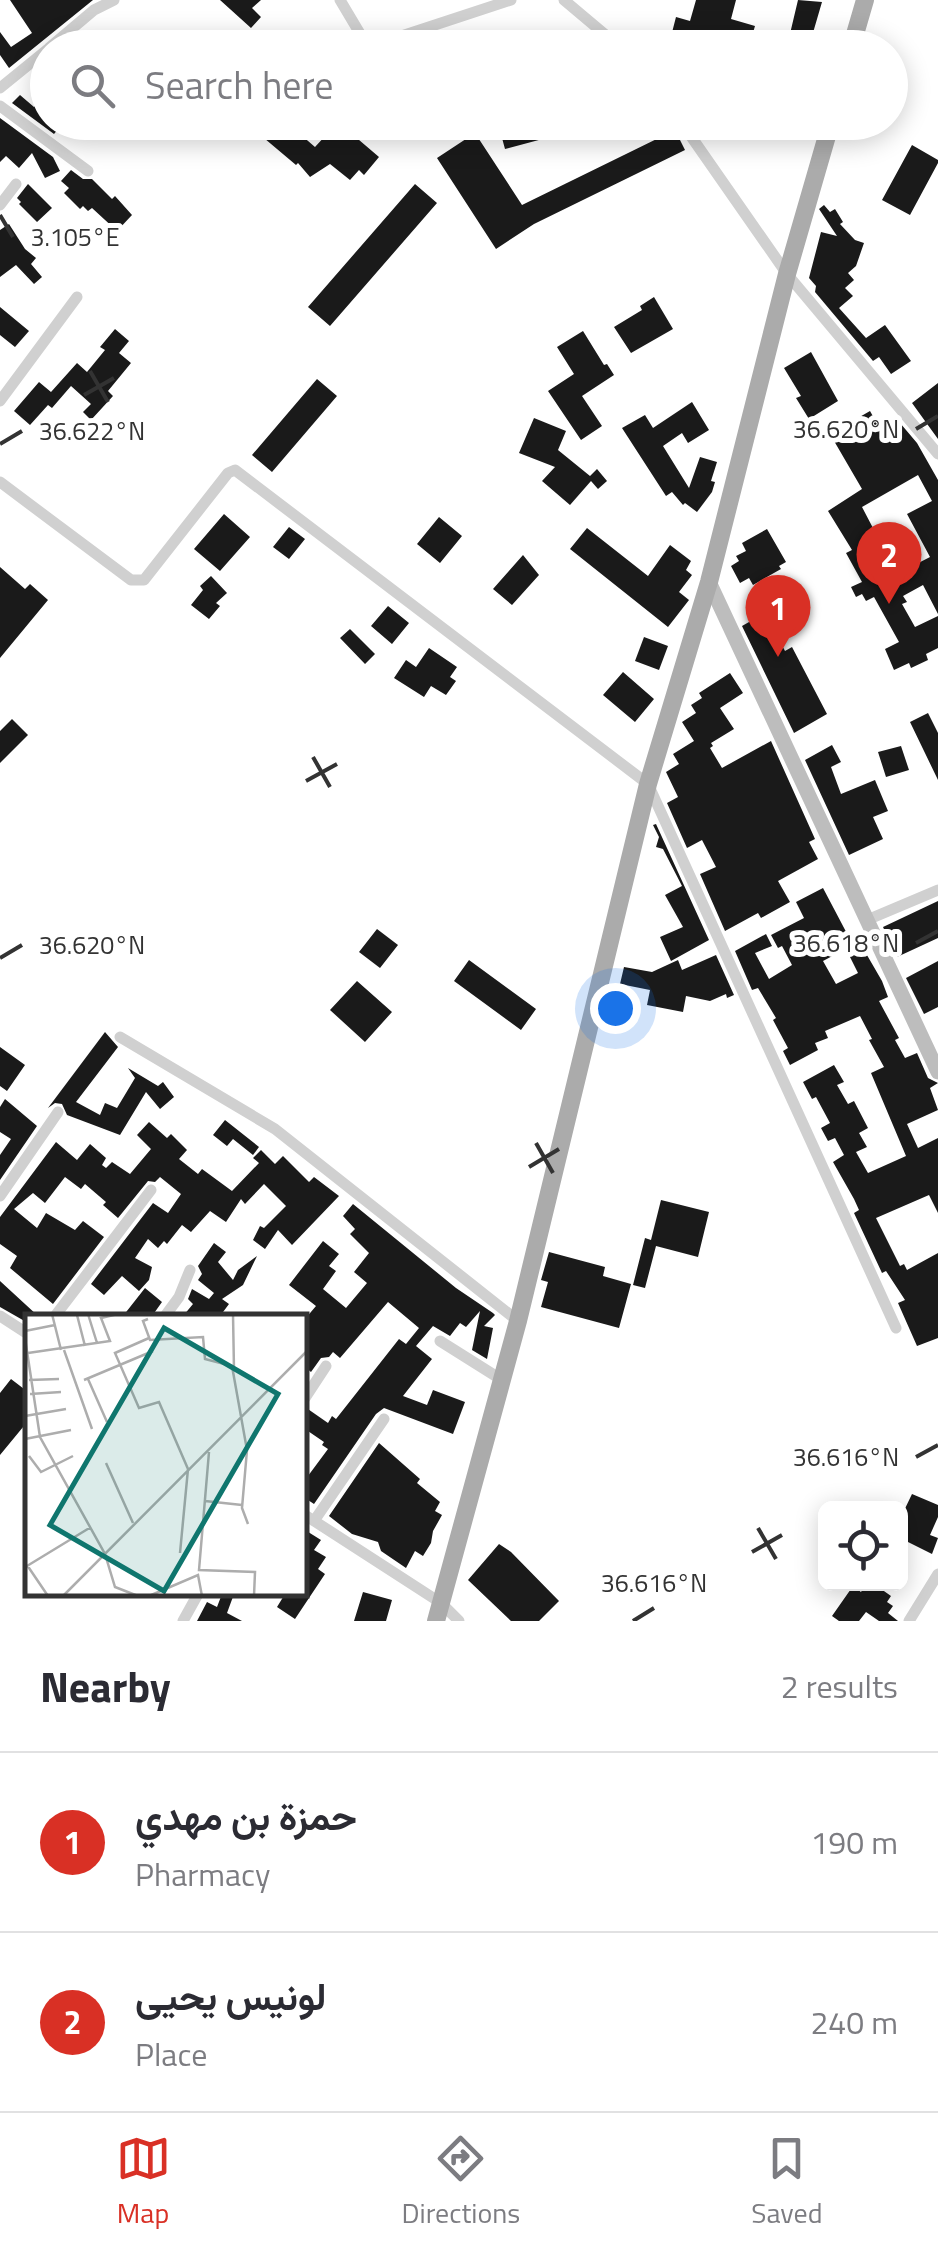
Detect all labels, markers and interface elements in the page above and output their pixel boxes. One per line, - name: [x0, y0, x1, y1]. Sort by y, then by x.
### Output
- search box: [30, 30, 908, 140]
- text: Search here: [145, 56, 333, 114]
- icon: search: [65, 58, 120, 113]
- text: 3.105°E: [30, 218, 120, 256]
- text: 36.620°N: [793, 410, 899, 448]
- text: 36.622°N: [39, 412, 145, 450]
- pin: 2: [856, 522, 922, 604]
- pin: 1: [746, 574, 810, 657]
- text: 36.618°N: [793, 924, 899, 962]
- text: 36.620°N: [39, 926, 145, 964]
- your location: [590, 983, 641, 1034]
- inset map: [25, 1314, 308, 1596]
- text: 36.616°N: [793, 1438, 899, 1476]
- map controls: [818, 1501, 908, 1591]
- button: locate: [818, 1501, 908, 1591]
- text: 36.616°N: [601, 1564, 707, 1602]
- text: Nearby: [40, 1654, 171, 1718]
- text: 2 results: [781, 1662, 898, 1710]
- text: حمزة بن مهدي: [135, 1787, 357, 1845]
- text: 1: [64, 1818, 81, 1866]
- text: 190 m: [810, 1818, 898, 1866]
- text: Pharmacy: [135, 1850, 270, 1898]
- text: لونيس يحيى: [135, 1967, 326, 2025]
- text: 2: [64, 1998, 81, 2046]
- text: 240 m: [810, 1998, 898, 2046]
- text: Place: [135, 2030, 207, 2078]
- tab: Map: [116, 2131, 171, 2234]
- tab: Directions: [402, 2131, 520, 2234]
- tab: Saved: [751, 2131, 822, 2234]

